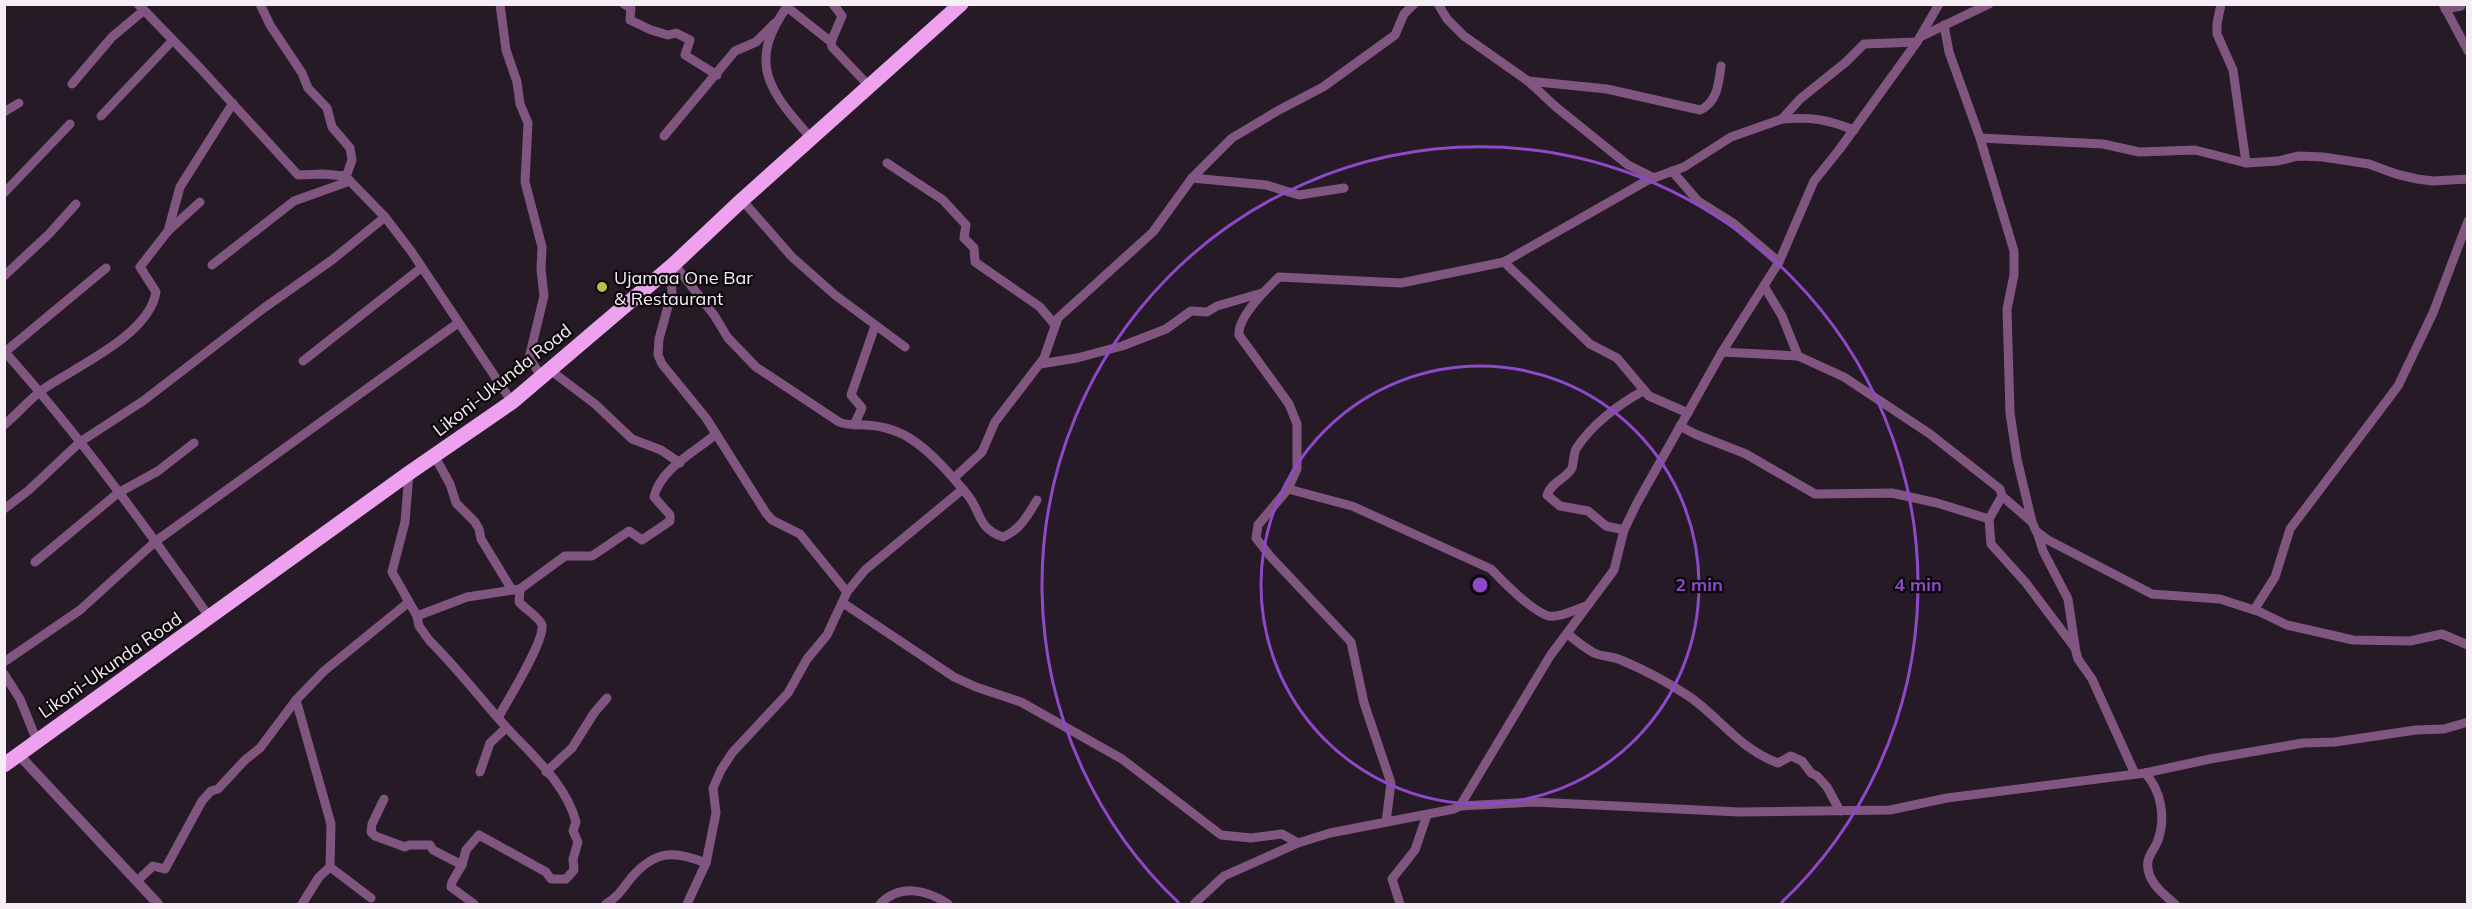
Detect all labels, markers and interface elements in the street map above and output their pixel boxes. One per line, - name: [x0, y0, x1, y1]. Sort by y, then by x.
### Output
- place label: Ujamaa One Bar & Restaurant: [614, 266, 753, 310]
- marker: Ujamaa One Bar & Restaurant: [595, 280, 609, 294]
- street label: Likoni-Ukunda Road: [428, 319, 576, 441]
- text: 2 min: [1675, 573, 1723, 596]
- text: 4 min: [1894, 573, 1942, 596]
- centre of rings: [1470, 575, 1490, 595]
- street label: Likoni-Ukunda Road: [34, 607, 186, 723]

